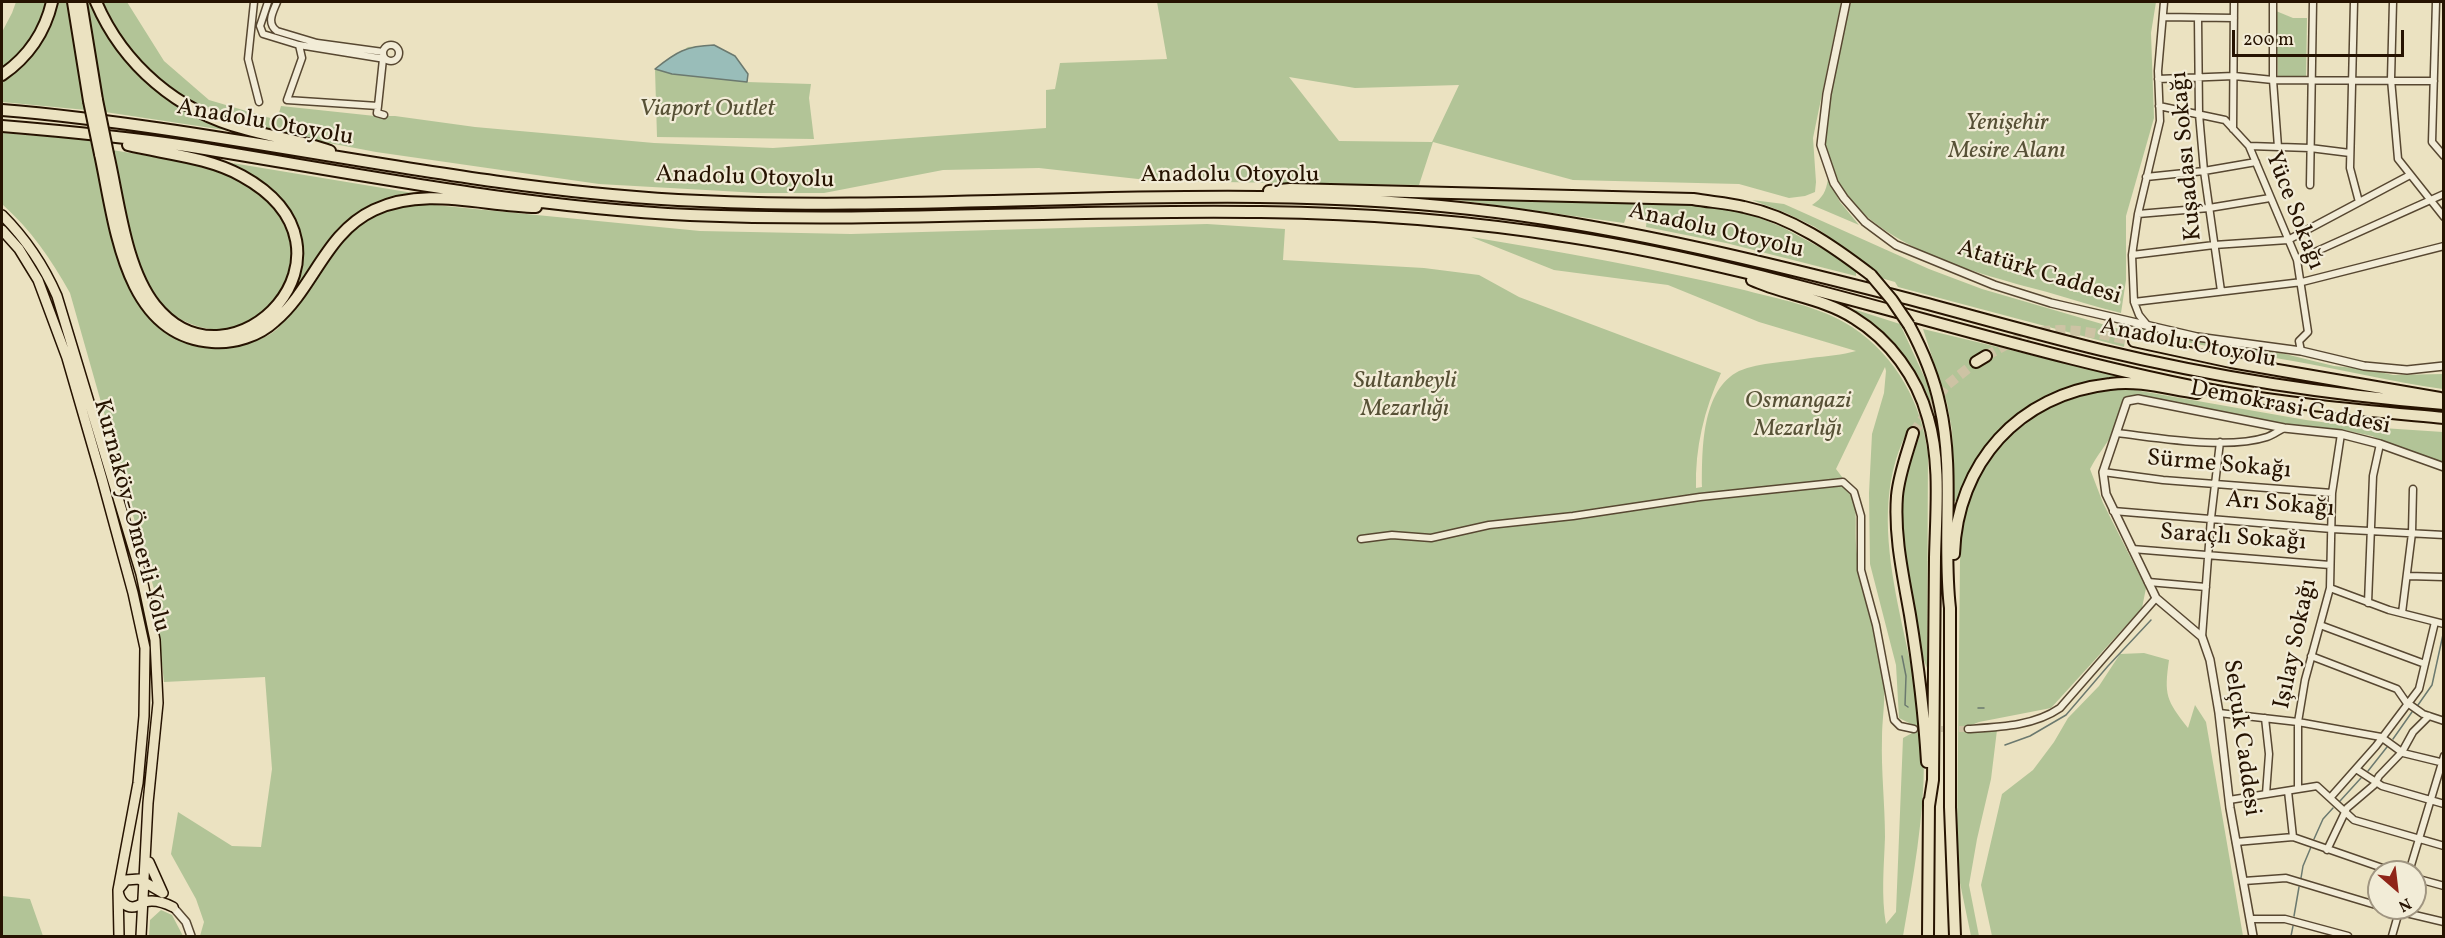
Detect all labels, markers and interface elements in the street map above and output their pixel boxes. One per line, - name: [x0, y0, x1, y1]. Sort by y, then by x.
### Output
- scale bar: [2235, 18, 2408, 56]
- text: 200 m: [2243, 28, 2294, 53]
- street label: Kuşadası Sokağı: [2166, 70, 2210, 242]
- street label: Anadolu Otoyolu: [174, 94, 356, 154]
- park label: Viaport Outlet: [639, 97, 775, 125]
- park label: Yenişehir Mesire Alanı: [1949, 111, 2065, 167]
- street label: Yüce Sokağı: [2257, 148, 2329, 274]
- street label: Anadolu Otoyolu: [655, 161, 835, 197]
- street label: Anadolu Otoyolu: [1141, 163, 1319, 191]
- street label: Anadolu Otoyolu: [1626, 198, 1806, 266]
- street label: Atatürk Caddesi: [1953, 235, 2125, 313]
- street label: Anadolu Otoyolu: [2097, 314, 2279, 376]
- park label: Sultanbeyli Mezarlığı: [1354, 369, 1456, 425]
- street label: Demokrasi Caddesi: [2187, 375, 2393, 443]
- park label: Osmangazi Mezarlığı: [1745, 389, 1851, 445]
- street label: Kurnaköy-Ömerli Yolu: [85, 396, 175, 636]
- street label: Sürme Sokağı: [2146, 445, 2292, 487]
- street label: Arı Sokağı: [2224, 487, 2336, 525]
- street label: Saraçlı Sokağı: [2159, 520, 2307, 558]
- street label: Işılay Sokağı: [2269, 576, 2325, 712]
- street label: Selçuk Caddesi: [2215, 658, 2265, 818]
- north arrow: [2367, 860, 2427, 920]
- text: N: [2394, 892, 2415, 917]

